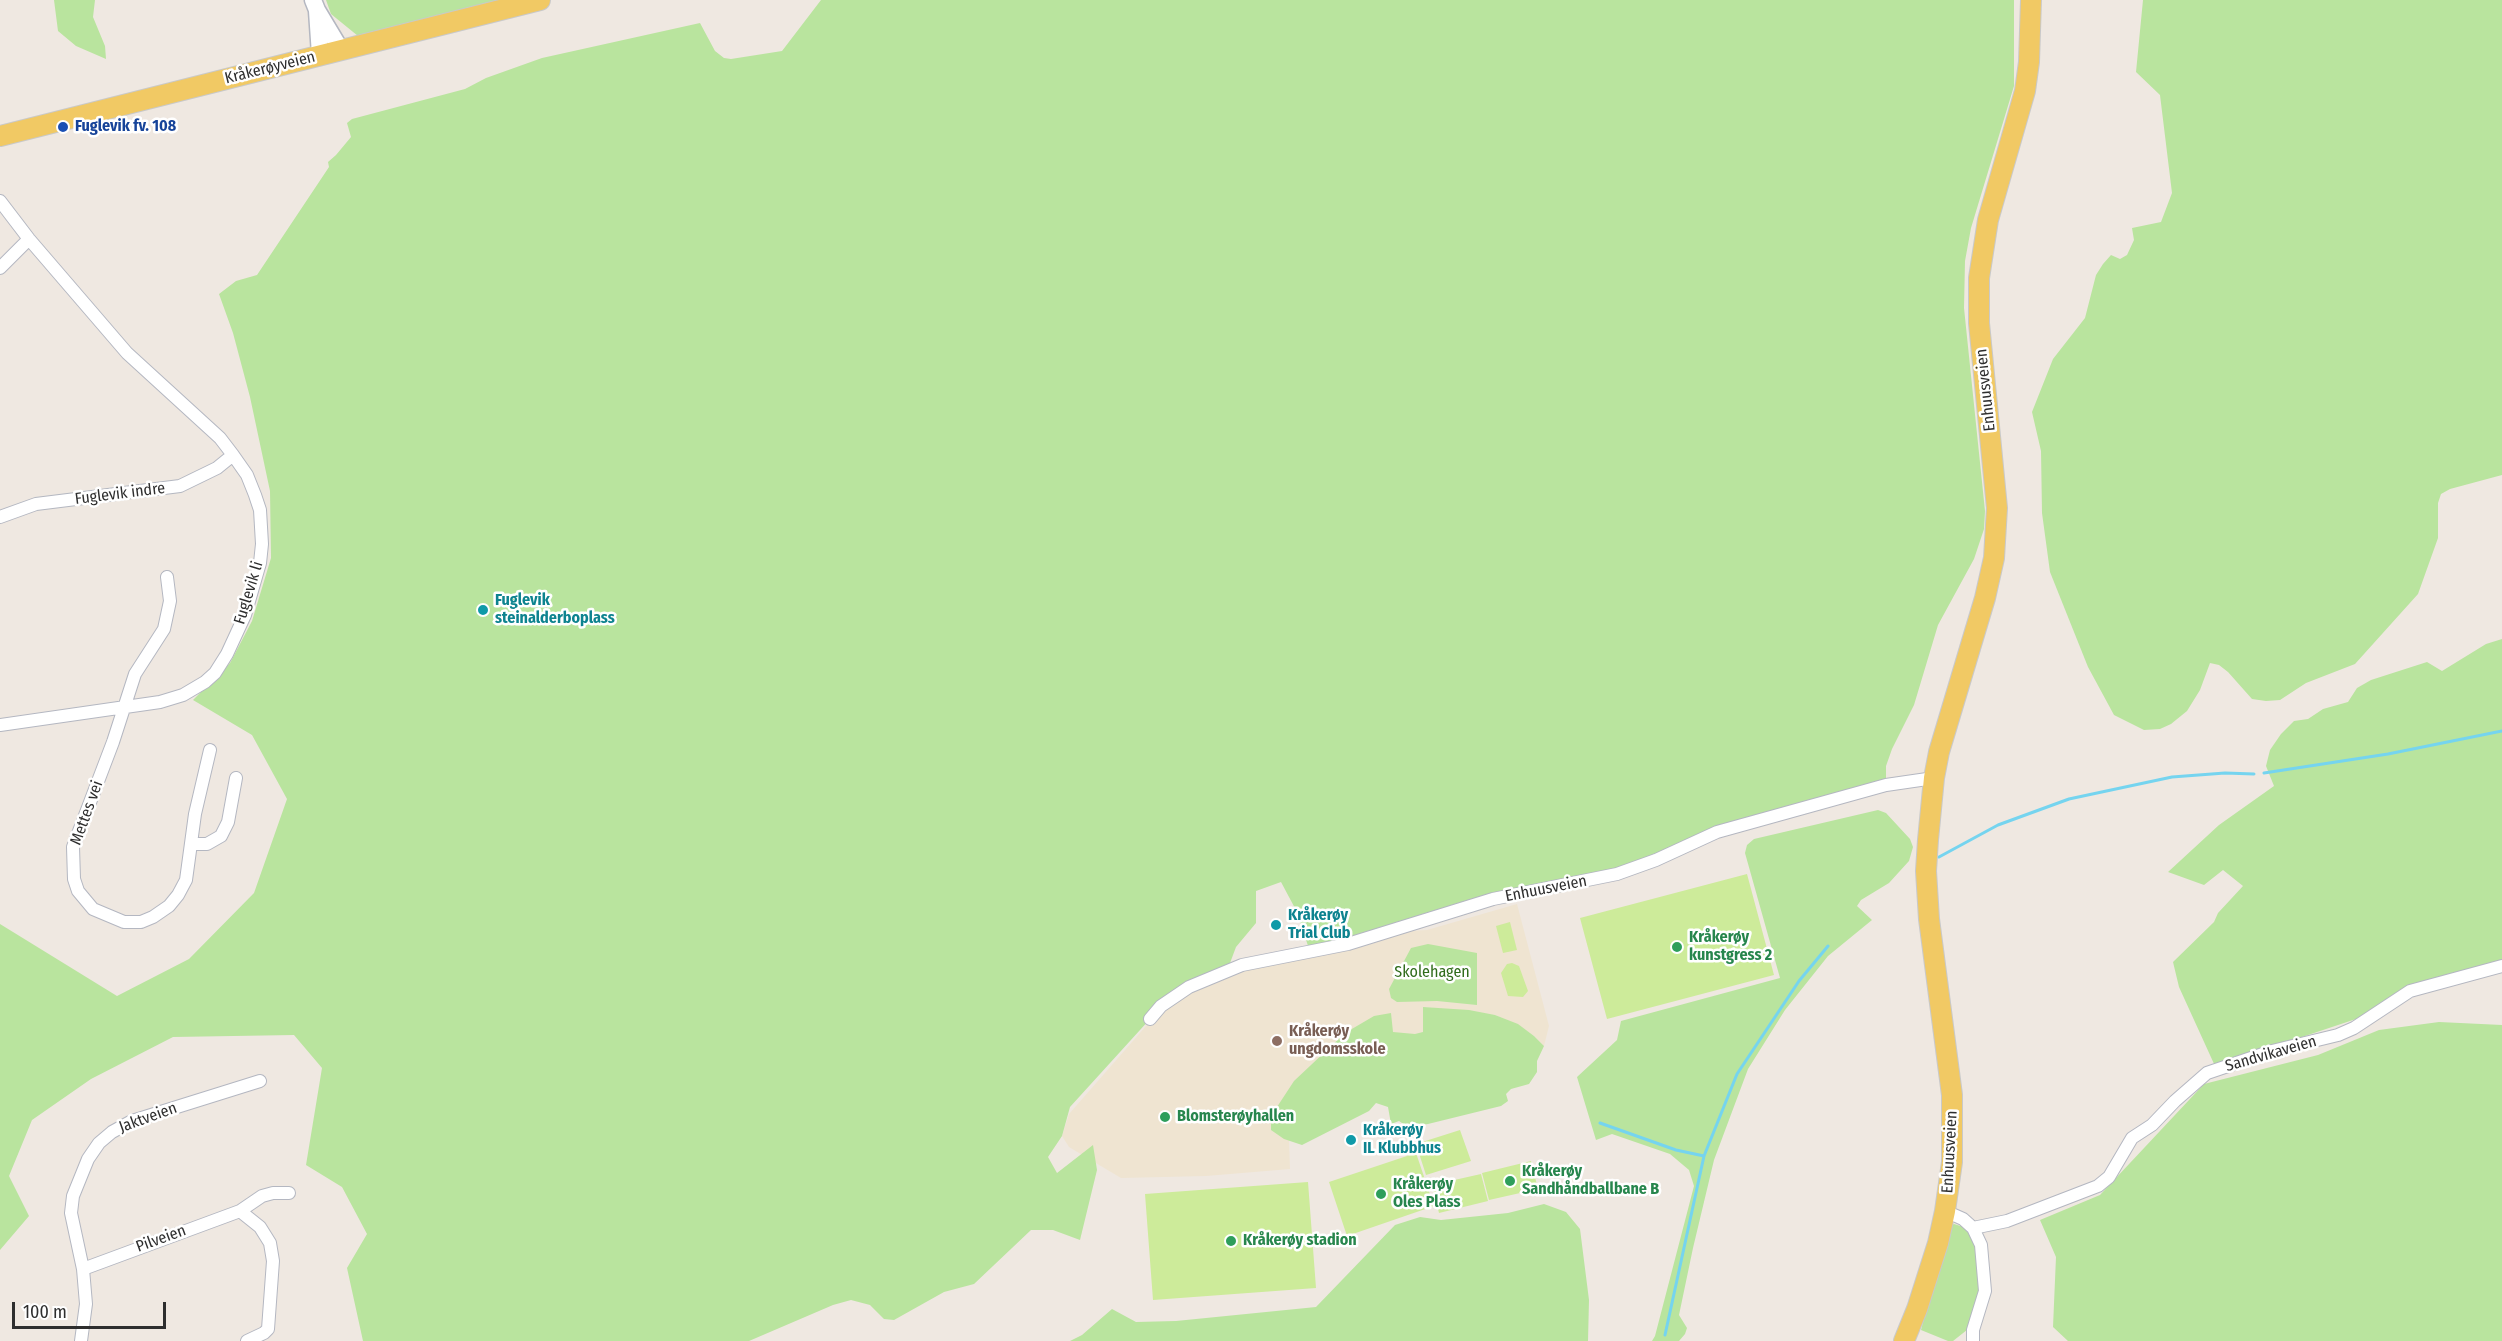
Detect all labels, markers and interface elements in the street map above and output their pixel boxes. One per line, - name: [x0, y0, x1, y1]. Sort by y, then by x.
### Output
- street label: Kråkerøyveien: [223, 47, 317, 89]
- place label: Fuglevik fv. 108: [75, 117, 176, 137]
- marker: Fuglevik fv. 108: [56, 120, 70, 134]
- street label: Enhuusveien: [1972, 348, 2000, 432]
- street label: Fuglevik indre: [74, 479, 166, 509]
- street label: Fuglevik li: [230, 559, 268, 627]
- place label: Fuglevik steinalderboplass: [495, 591, 615, 629]
- marker: Fuglevik steinalderboplass: [476, 603, 490, 617]
- street label: Mettes vei: [67, 778, 107, 848]
- street label: Enhuusveien: [1503, 872, 1589, 906]
- place label: Kråkerøy Trial Club: [1288, 906, 1350, 944]
- marker: Kråkerøy Trial Club: [1269, 918, 1283, 932]
- place label: Kråkerøy kunstgress 2: [1689, 928, 1772, 966]
- marker: Kråkerøy kunstgress 2: [1670, 940, 1684, 954]
- park label: Skolehagen: [1394, 963, 1470, 983]
- place label: Kråkerøy ungdomsskole: [1289, 1022, 1386, 1060]
- street label: Sandvikaveien: [2223, 1032, 2319, 1076]
- marker: Kråkerøy ungdomsskole: [1270, 1034, 1284, 1048]
- street label: Jaktveien: [116, 1099, 180, 1137]
- place label: Blomsterøyhallen: [1177, 1107, 1294, 1127]
- marker: Blomsterøyhallen: [1158, 1110, 1172, 1124]
- street label: Enhuusveien: [1938, 1110, 1962, 1194]
- place label: Kråkerøy IL Klubbhus: [1363, 1121, 1441, 1159]
- marker: Kråkerøy IL Klubbhus: [1344, 1133, 1358, 1147]
- place label: Kråkerøy Sandhåndballbane B: [1522, 1162, 1659, 1200]
- marker: Kråkerøy Sandhåndballbane B: [1503, 1174, 1517, 1188]
- place label: Kråkerøy Oles Plass: [1393, 1175, 1460, 1213]
- marker: Kråkerøy Oles Plass: [1374, 1187, 1388, 1201]
- street label: Pilveien: [133, 1221, 189, 1257]
- place label: Kråkerøy stadion: [1243, 1231, 1357, 1251]
- marker: Kråkerøy stadion: [1224, 1234, 1238, 1248]
- scale bar: [15, 1290, 170, 1328]
- text: 100 m: [23, 1301, 67, 1323]

